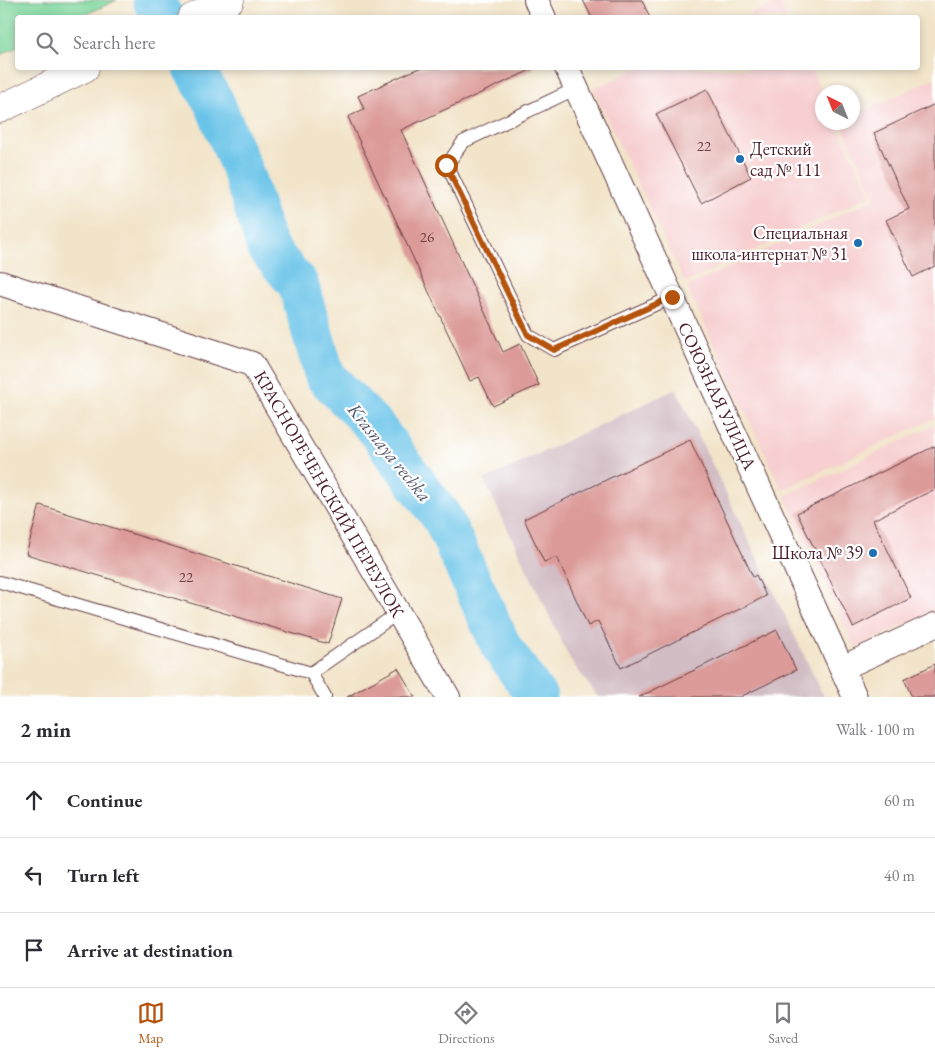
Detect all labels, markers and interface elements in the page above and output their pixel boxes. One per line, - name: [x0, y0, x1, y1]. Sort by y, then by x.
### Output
- search box: [15, 15, 920, 70]
- icon: search: [33, 29, 61, 57]
- text: Search here: [73, 30, 155, 55]
- north arrow: [815, 85, 860, 130]
- house number: 22: [697, 136, 712, 155]
- place label: Детский сад № 111: [750, 137, 821, 181]
- marker: Детский сад № 111: [734, 153, 746, 165]
- route start: [435, 154, 458, 177]
- place label: Специальная школа-интернат № 31: [691, 221, 848, 265]
- house number: 26: [420, 227, 434, 246]
- marker: Специальная школа-интернат № 31: [852, 237, 864, 249]
- route end: [661, 286, 684, 309]
- street label: СОЮЗНАЯ УЛИЦА: [673, 318, 762, 474]
- street label: КРАСНОРЕЧЕНСКИЙ ПЕРЕУЛОК: [249, 366, 410, 621]
- water label: Krasnaya rechka: [341, 397, 437, 507]
- place label: Школа № 39: [772, 541, 863, 564]
- marker: Школа № 39: [867, 547, 879, 559]
- house number: 22: [179, 567, 194, 586]
- text: 2 min: [20, 716, 71, 743]
- text: Walk · 100 m: [836, 719, 915, 740]
- icon: ahead: [20, 786, 48, 814]
- text: Continue: [67, 788, 142, 813]
- text: 60 m: [884, 790, 915, 811]
- icon: left: [20, 861, 48, 889]
- text: Turn left: [67, 863, 139, 888]
- text: 40 m: [884, 865, 915, 886]
- icon: arrive: [20, 936, 48, 964]
- text: Arrive at destination: [67, 938, 233, 963]
- tab: Map: [137, 999, 165, 1047]
- tab: Directions: [438, 999, 495, 1047]
- tab: Saved: [768, 999, 798, 1047]

